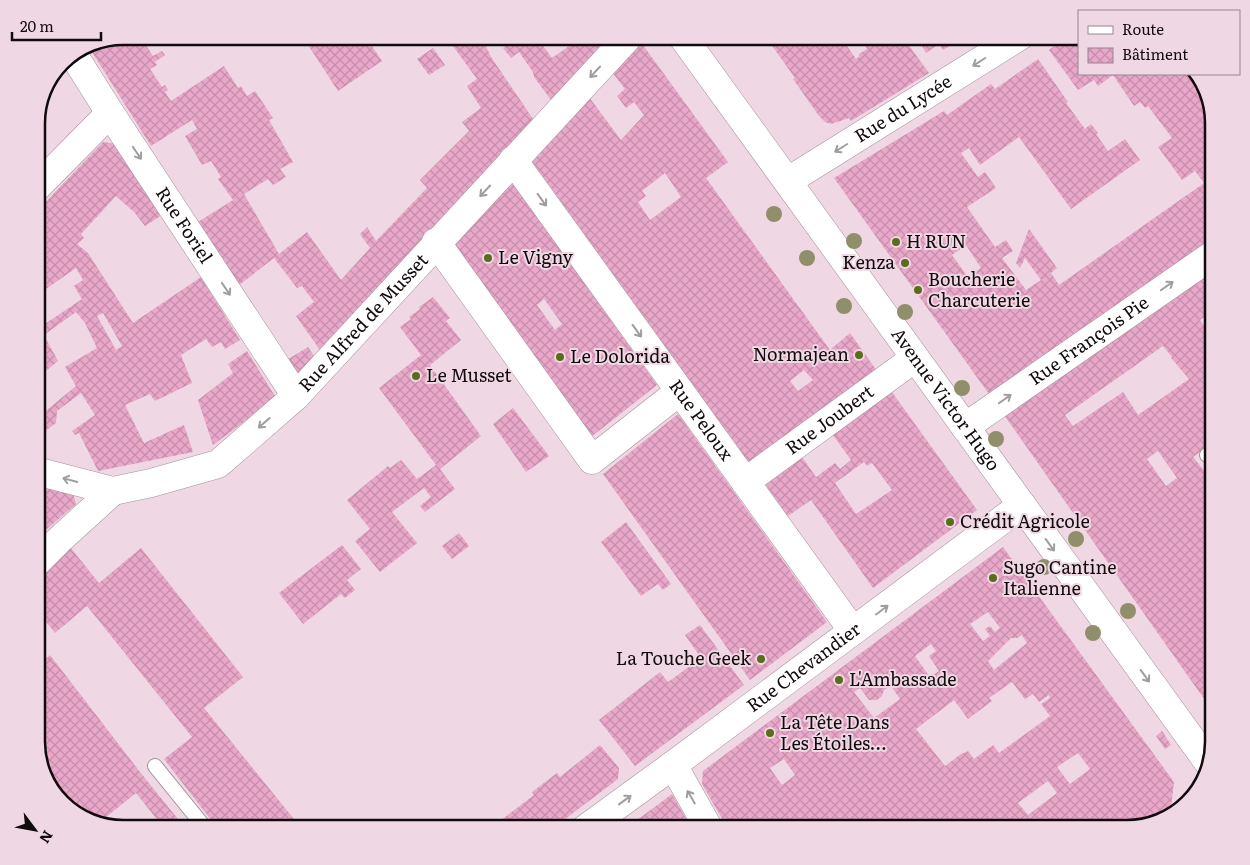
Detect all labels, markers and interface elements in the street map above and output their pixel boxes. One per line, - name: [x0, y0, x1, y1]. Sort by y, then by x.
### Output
- scale bar: [12, 10, 101, 42]
- legend: [1078, 10, 1240, 75]
- text: 20 m: [20, 14, 54, 37]
- text: Route: [1122, 17, 1164, 40]
- text: Bâtiment: [1122, 42, 1188, 65]
- one-way arrow: [973, 57, 987, 67]
- one-way arrow: [589, 66, 601, 78]
- street label: Rue du Lycée: [849, 67, 956, 148]
- one-way arrow: [835, 144, 849, 154]
- one-way arrow: [132, 146, 142, 160]
- street label: Rue Foriel: [150, 181, 220, 268]
- one-way arrow: [479, 185, 491, 197]
- one-way arrow: [537, 193, 547, 207]
- place label: H RUN: [906, 227, 966, 254]
- marker: H RUN: [890, 236, 902, 248]
- place label: Le Vigny: [498, 243, 573, 270]
- street label: Rue Alfred de Musset: [291, 246, 434, 397]
- place label: Kenza: [842, 248, 895, 275]
- marker: Le Vigny: [482, 252, 494, 264]
- marker: Kenza: [899, 257, 911, 269]
- place label: Boucherie Charcuterie: [928, 265, 1030, 313]
- one-way arrow: [222, 281, 232, 295]
- one-way arrow: [1160, 281, 1174, 291]
- marker: Boucherie Charcuterie: [912, 284, 924, 296]
- street label: Rue François Pie: [1023, 288, 1154, 391]
- street label: Avenue Victor Hugo: [886, 322, 1008, 476]
- one-way arrow: [632, 324, 642, 338]
- place label: Normajean: [753, 340, 849, 367]
- place label: Le Dolorida: [570, 342, 670, 369]
- marker: Normajean: [853, 349, 865, 361]
- marker: Le Dolorida: [554, 351, 566, 363]
- place label: Le Musset: [426, 361, 512, 388]
- marker: Le Musset: [410, 370, 422, 382]
- street label: Rue Peloux: [663, 373, 741, 466]
- street label: Rue Joubert: [779, 377, 879, 460]
- one-way arrow: [998, 394, 1012, 404]
- one-way arrow: [258, 417, 271, 429]
- one-way arrow: [62, 475, 78, 484]
- place label: Crédit Agricole: [960, 507, 1090, 534]
- marker: Crédit Agricole: [944, 516, 956, 528]
- one-way arrow: [1045, 537, 1055, 551]
- place label: Sugo Cantine Italienne: [1003, 553, 1117, 601]
- marker: Sugo Cantine Italienne: [987, 572, 999, 584]
- one-way arrow: [875, 604, 888, 615]
- street label: Rue Chevandier: [740, 614, 866, 718]
- place label: La Touche Geek: [616, 644, 752, 671]
- marker: La Touche Geek: [755, 653, 767, 665]
- place label: L'Ambassade: [849, 665, 957, 692]
- one-way arrow: [1140, 669, 1150, 683]
- marker: L'Ambassade: [833, 674, 845, 686]
- place label: La Tête Dans Les Étoiles…: [780, 708, 889, 756]
- marker: La Tête Dans Les Étoiles…: [764, 727, 776, 739]
- one-way arrow: [686, 790, 696, 805]
- one-way arrow: [618, 795, 632, 805]
- north arrow: [10, 805, 60, 855]
- text: N: [35, 827, 58, 848]

